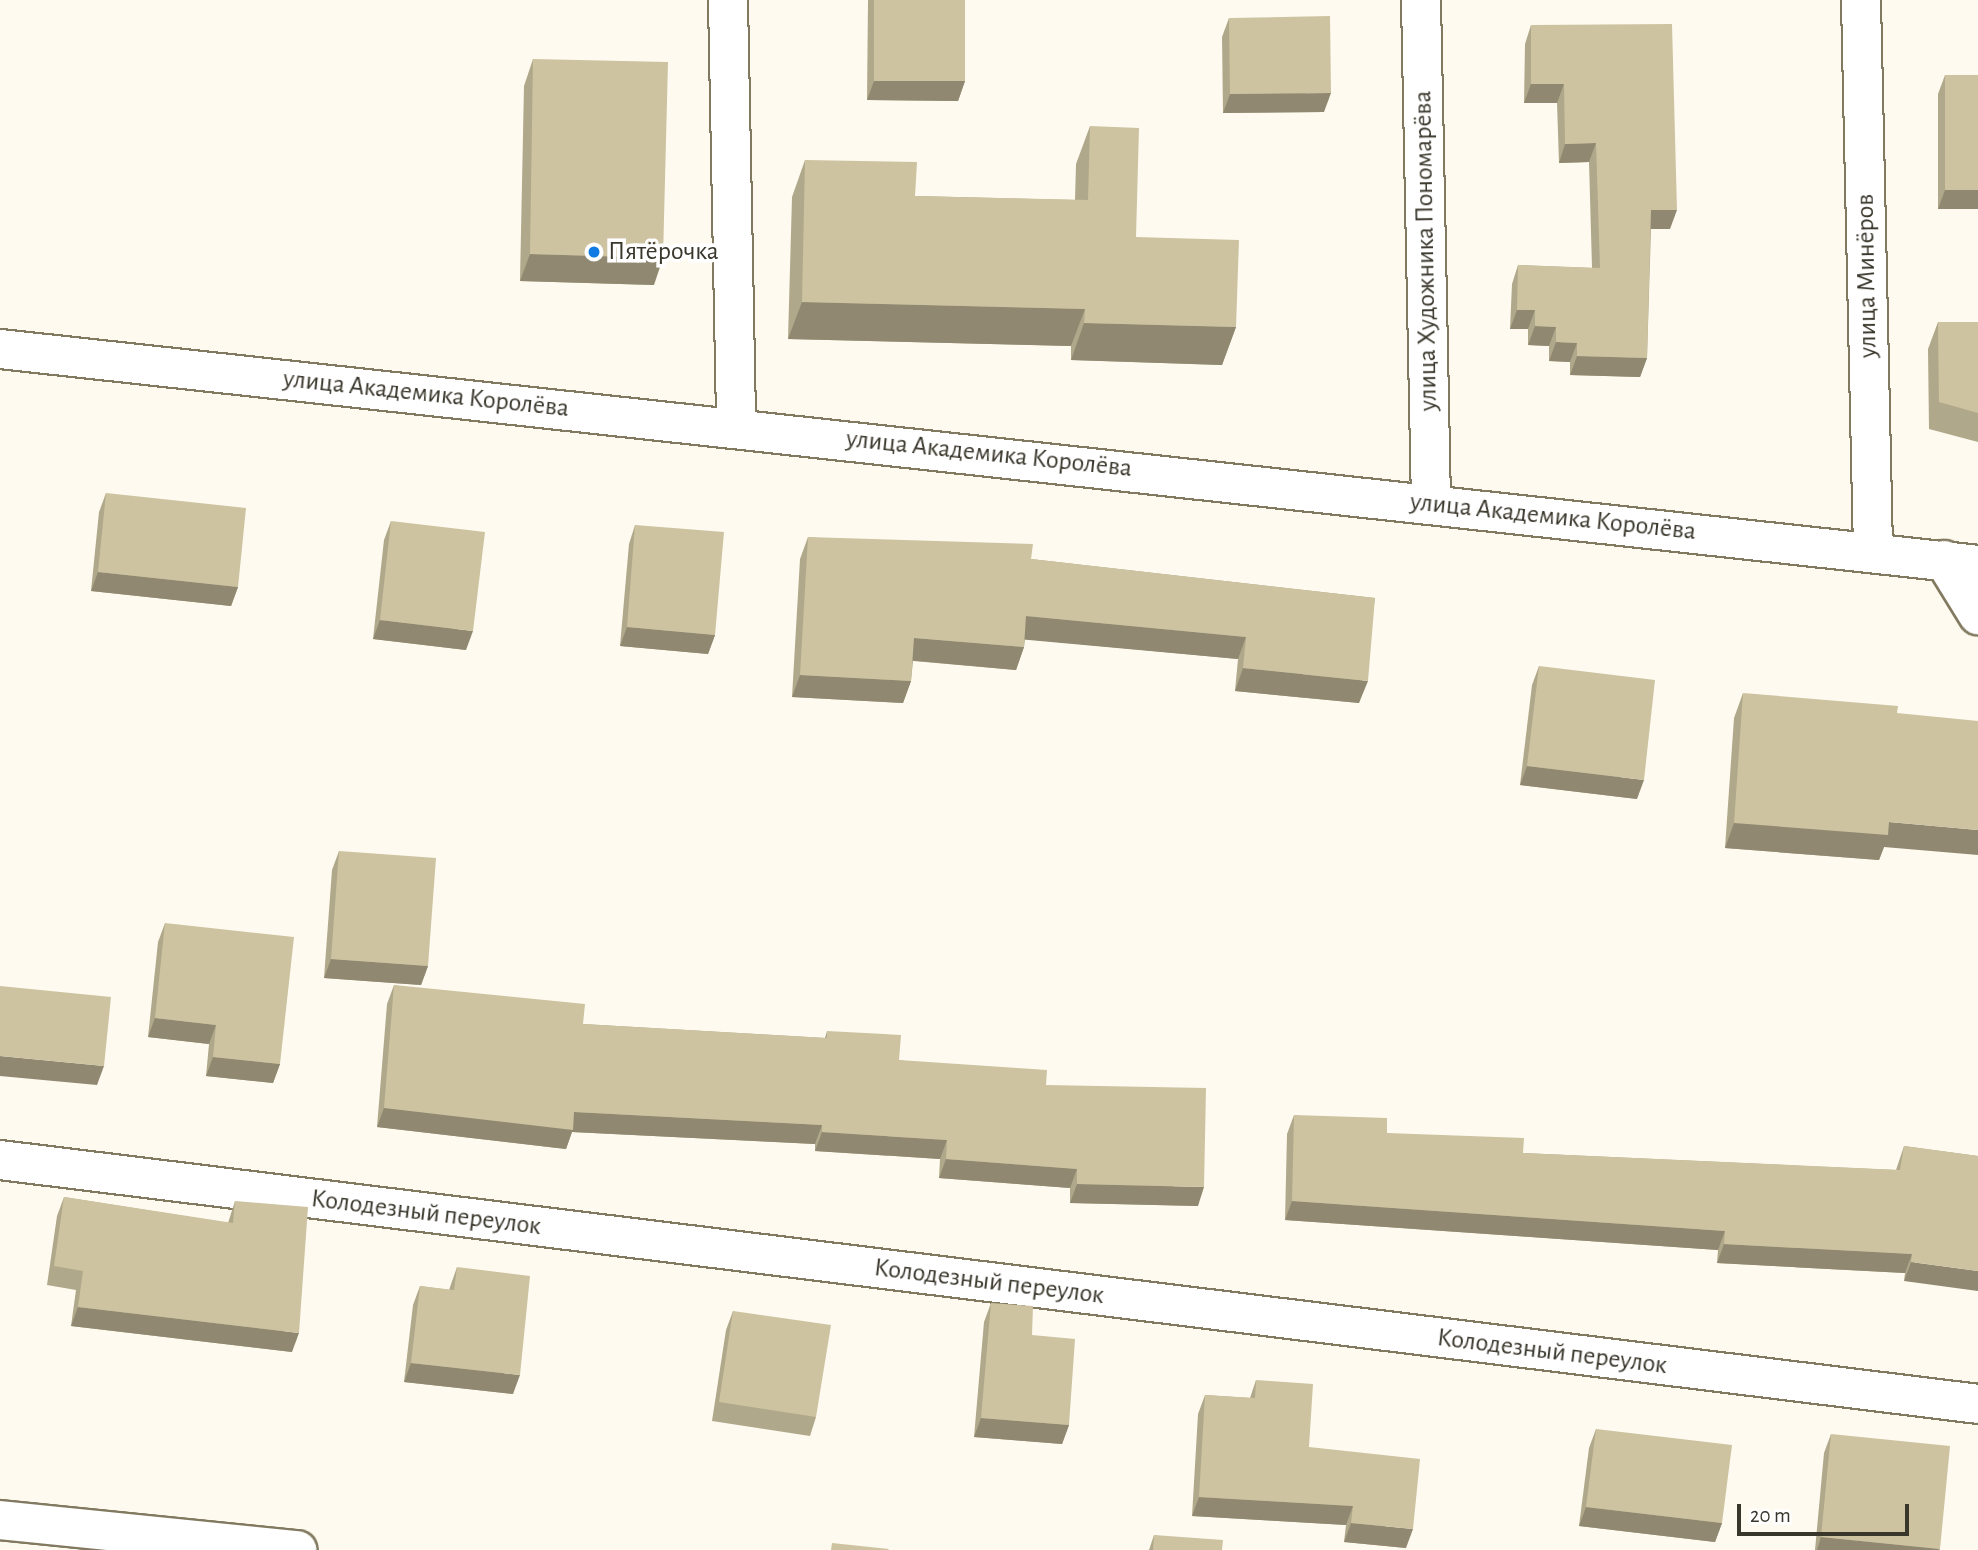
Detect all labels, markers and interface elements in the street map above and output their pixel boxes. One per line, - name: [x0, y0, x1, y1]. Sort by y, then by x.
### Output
- street label: улица Художника Пономарёва: [1408, 90, 1444, 412]
- street label: улица Минёров: [1850, 194, 1884, 358]
- place label: Пятёрочка: [608, 236, 719, 268]
- marker: Пятёрочка: [586, 244, 602, 260]
- street label: улица Академика Королёва: [282, 363, 570, 425]
- street label: улица Академика Королёва: [845, 423, 1133, 485]
- street label: улица Академика Королёва: [1409, 486, 1697, 548]
- street label: Колодезный переулок: [309, 1183, 543, 1243]
- street label: Колодезный переулок: [872, 1252, 1106, 1312]
- street label: Колодезный переулок: [1435, 1322, 1669, 1382]
- scale bar: [1740, 1490, 1912, 1534]
- text: 20 m: [1750, 1505, 1791, 1526]

